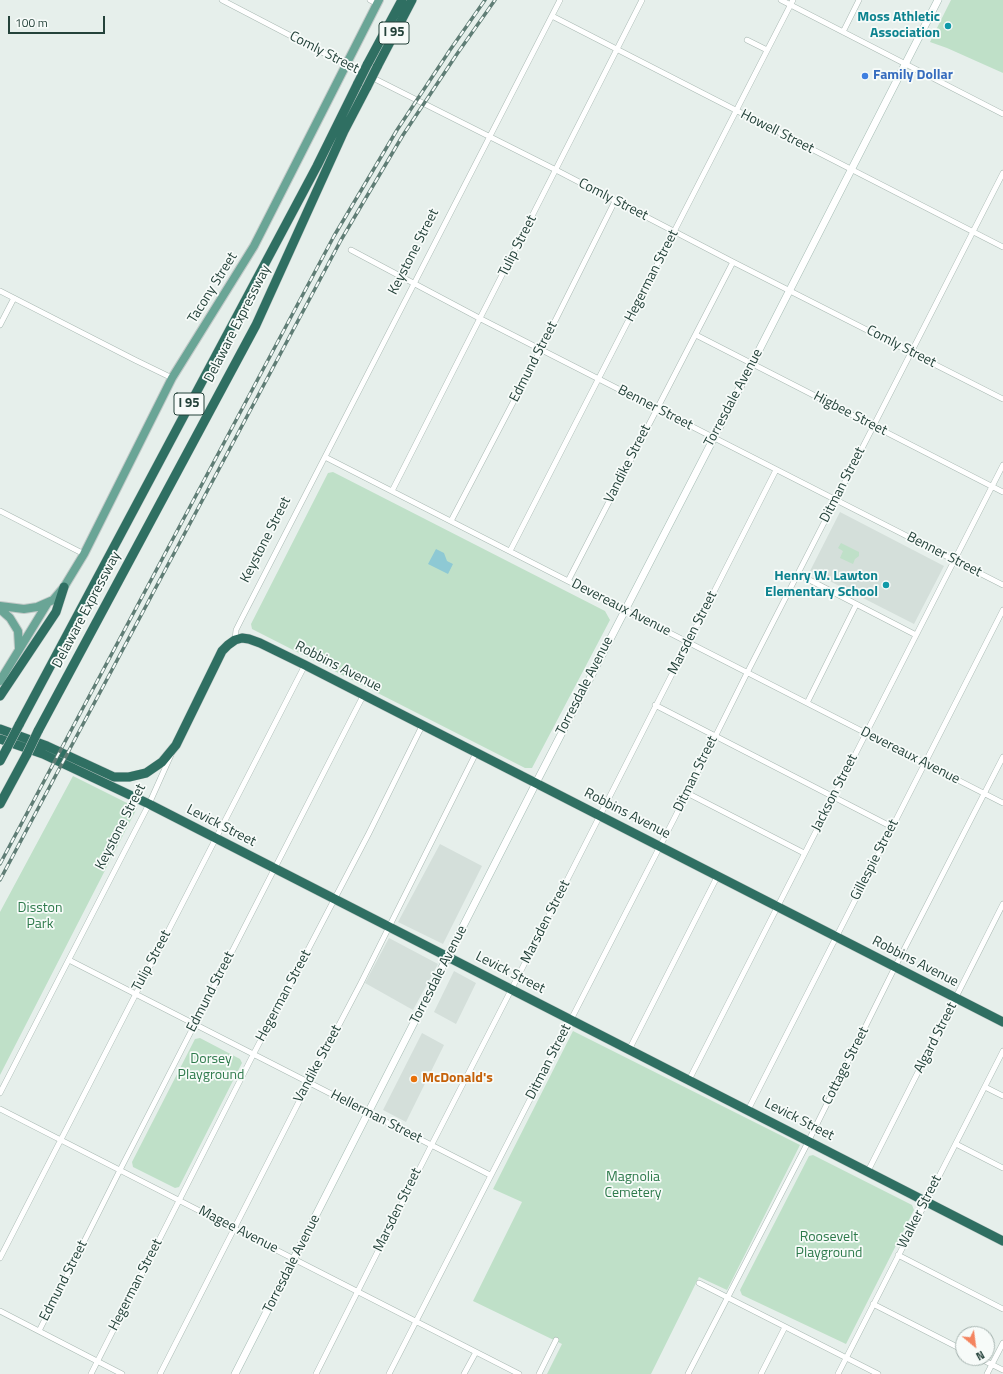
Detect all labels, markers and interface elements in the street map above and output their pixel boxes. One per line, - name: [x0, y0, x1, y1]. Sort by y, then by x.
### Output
- scale bar: [10, 8, 107, 34]
- place label: Moss Athletic Association: [857, 10, 940, 42]
- text: 100 m: [15, 13, 48, 32]
- marker: Moss Athletic Association: [943, 21, 953, 31]
- road number: I 95: [379, 22, 409, 44]
- street label: Comly Street: [286, 28, 362, 78]
- place label: Family Dollar: [873, 68, 953, 84]
- marker: Family Dollar: [860, 71, 870, 81]
- street label: Howell Street: [738, 106, 816, 158]
- street label: Comly Street: [575, 175, 651, 225]
- street label: Keystone Street: [385, 206, 443, 298]
- street label: Tulip Street: [495, 213, 541, 279]
- street label: Hegerman Street: [622, 227, 682, 325]
- street label: Tacony Street: [185, 250, 241, 326]
- street label: Delaware Expressway: [201, 263, 275, 385]
- street label: Edmund Street: [506, 319, 562, 405]
- street label: Comly Street: [863, 322, 939, 372]
- street label: Torresdale Avenue: [701, 346, 767, 450]
- street label: Benner Street: [615, 382, 695, 434]
- street label: Higbee Street: [810, 388, 890, 440]
- road number: I 95: [174, 393, 204, 415]
- street label: Vandike Street: [601, 422, 655, 506]
- street label: Ditman Street: [817, 444, 869, 526]
- street label: Keystone Street: [237, 494, 295, 586]
- street label: Benner Street: [904, 529, 984, 581]
- street label: Delaware Expressway: [49, 549, 125, 671]
- place label: Henry W. Lawton Elementary School: [765, 569, 878, 602]
- street label: Devereaux Avenue: [569, 576, 673, 640]
- marker: Henry W. Lawton Elementary School: [881, 580, 891, 590]
- street label: Marsden Street: [665, 589, 721, 677]
- street label: Torresdale Avenue: [553, 634, 617, 738]
- street label: Robbins Avenue: [292, 638, 384, 696]
- street label: Devereaux Avenue: [858, 724, 962, 788]
- street label: Ditman Street: [670, 733, 722, 815]
- street label: Jackson Street: [808, 752, 862, 834]
- street label: Keystone Street: [92, 781, 150, 873]
- street label: Robbins Avenue: [581, 785, 673, 843]
- street label: Levick Street: [184, 801, 258, 851]
- street label: Gillespie Street: [847, 817, 903, 903]
- street label: Marsden Street: [518, 878, 574, 966]
- park label: Disston Park: [18, 901, 62, 934]
- street label: Torresdale Avenue: [407, 923, 471, 1027]
- street label: Tulip Street: [129, 928, 175, 994]
- street label: Robbins Avenue: [869, 933, 961, 991]
- street label: Hegerman Street: [253, 947, 315, 1045]
- street label: Levick Street: [473, 948, 547, 998]
- street label: Edmund Street: [183, 949, 239, 1035]
- street label: Algard Street: [911, 1000, 961, 1076]
- street label: Ditman Street: [523, 1021, 575, 1103]
- street label: Vandike Street: [291, 1022, 345, 1106]
- street label: Cottage Street: [819, 1024, 873, 1108]
- park label: Dorsey Playground: [178, 1052, 244, 1084]
- place label: McDonald's: [422, 1071, 493, 1087]
- marker: McDonald's: [409, 1074, 419, 1084]
- street label: Hellerman Street: [328, 1087, 424, 1147]
- street label: Levick Street: [762, 1095, 836, 1145]
- street label: Marsden Street: [370, 1165, 426, 1255]
- park label: Magnolia Cemetery: [605, 1170, 661, 1202]
- street label: Walker Street: [894, 1173, 946, 1251]
- street label: Magee Avenue: [195, 1203, 281, 1257]
- street label: Torresdale Avenue: [260, 1212, 324, 1316]
- park label: Roosevelt Playground: [796, 1230, 862, 1262]
- street label: Hegerman Street: [106, 1236, 166, 1334]
- street label: Edmund Street: [36, 1238, 92, 1324]
- north arrow: [955, 1326, 995, 1366]
- text: N: [973, 1347, 988, 1364]

